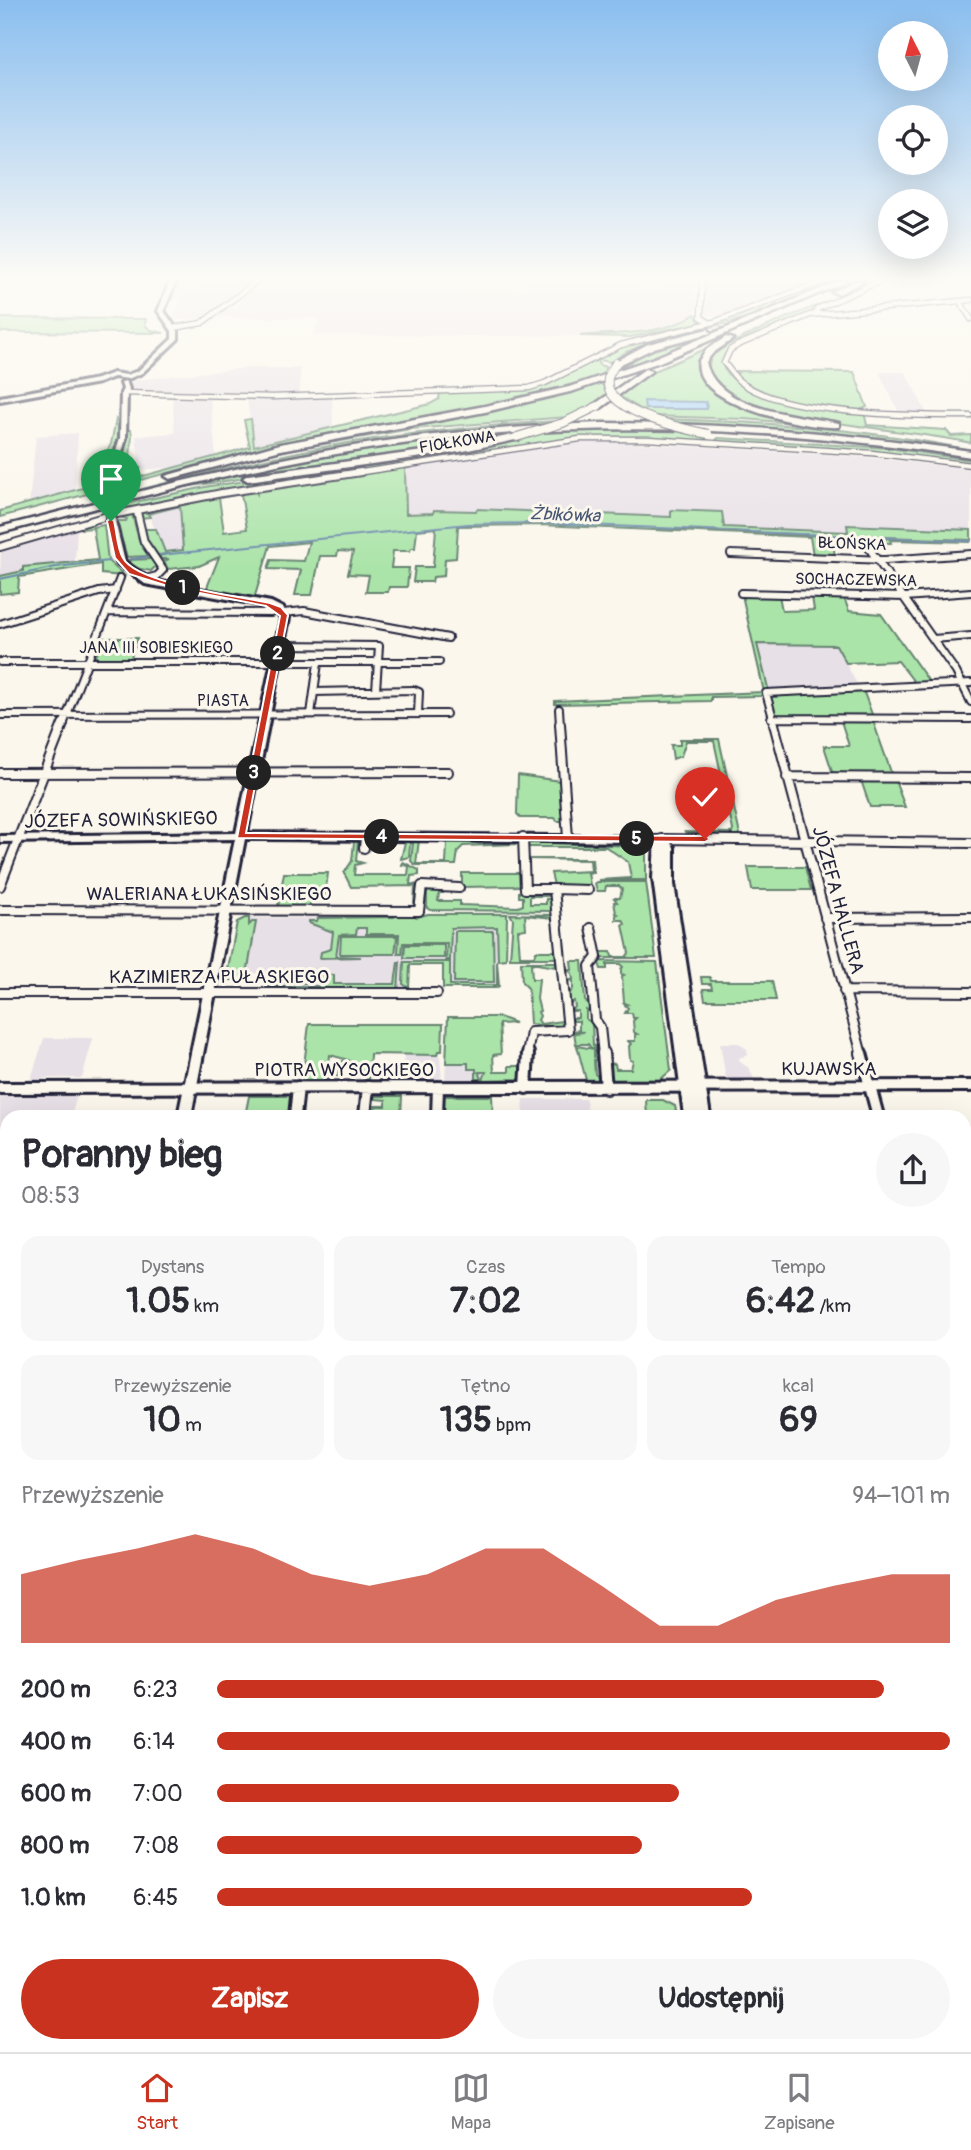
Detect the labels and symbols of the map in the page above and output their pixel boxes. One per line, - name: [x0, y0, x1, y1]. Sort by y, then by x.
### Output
- north arrow: [878, 21, 948, 91]
- street label: FIOŁKOWA: [418, 426, 496, 458]
- pin: [81, 449, 141, 521]
- water label: Żbikówka: [529, 502, 602, 528]
- street label: BŁOŃSKA: [817, 533, 887, 555]
- street label: SOCHACZEWSKA: [795, 569, 917, 591]
- pin: 1: [166, 570, 200, 606]
- pin: 2: [260, 636, 296, 672]
- street label: JANA III SOBIESKIEGO: [79, 638, 233, 658]
- street label: PIASTA: [197, 691, 249, 711]
- pin: 3: [236, 756, 272, 790]
- pin: [675, 767, 735, 839]
- street label: JÓZEFA SOWIŃSKIEGO: [24, 806, 218, 834]
- pin: 4: [364, 820, 400, 854]
- pin: 5: [620, 822, 654, 856]
- street label: JÓZEFA HALLERA: [807, 824, 869, 976]
- street label: WALERIANA ŁUKASIŃSKIEGO: [86, 882, 332, 906]
- street label: KAZIMIERZA PUŁASKIEGO: [109, 965, 329, 989]
- street label: KUJAWSKA: [781, 1057, 877, 1081]
- street label: PIOTRA WYSOCKIEGO: [254, 1058, 434, 1082]

